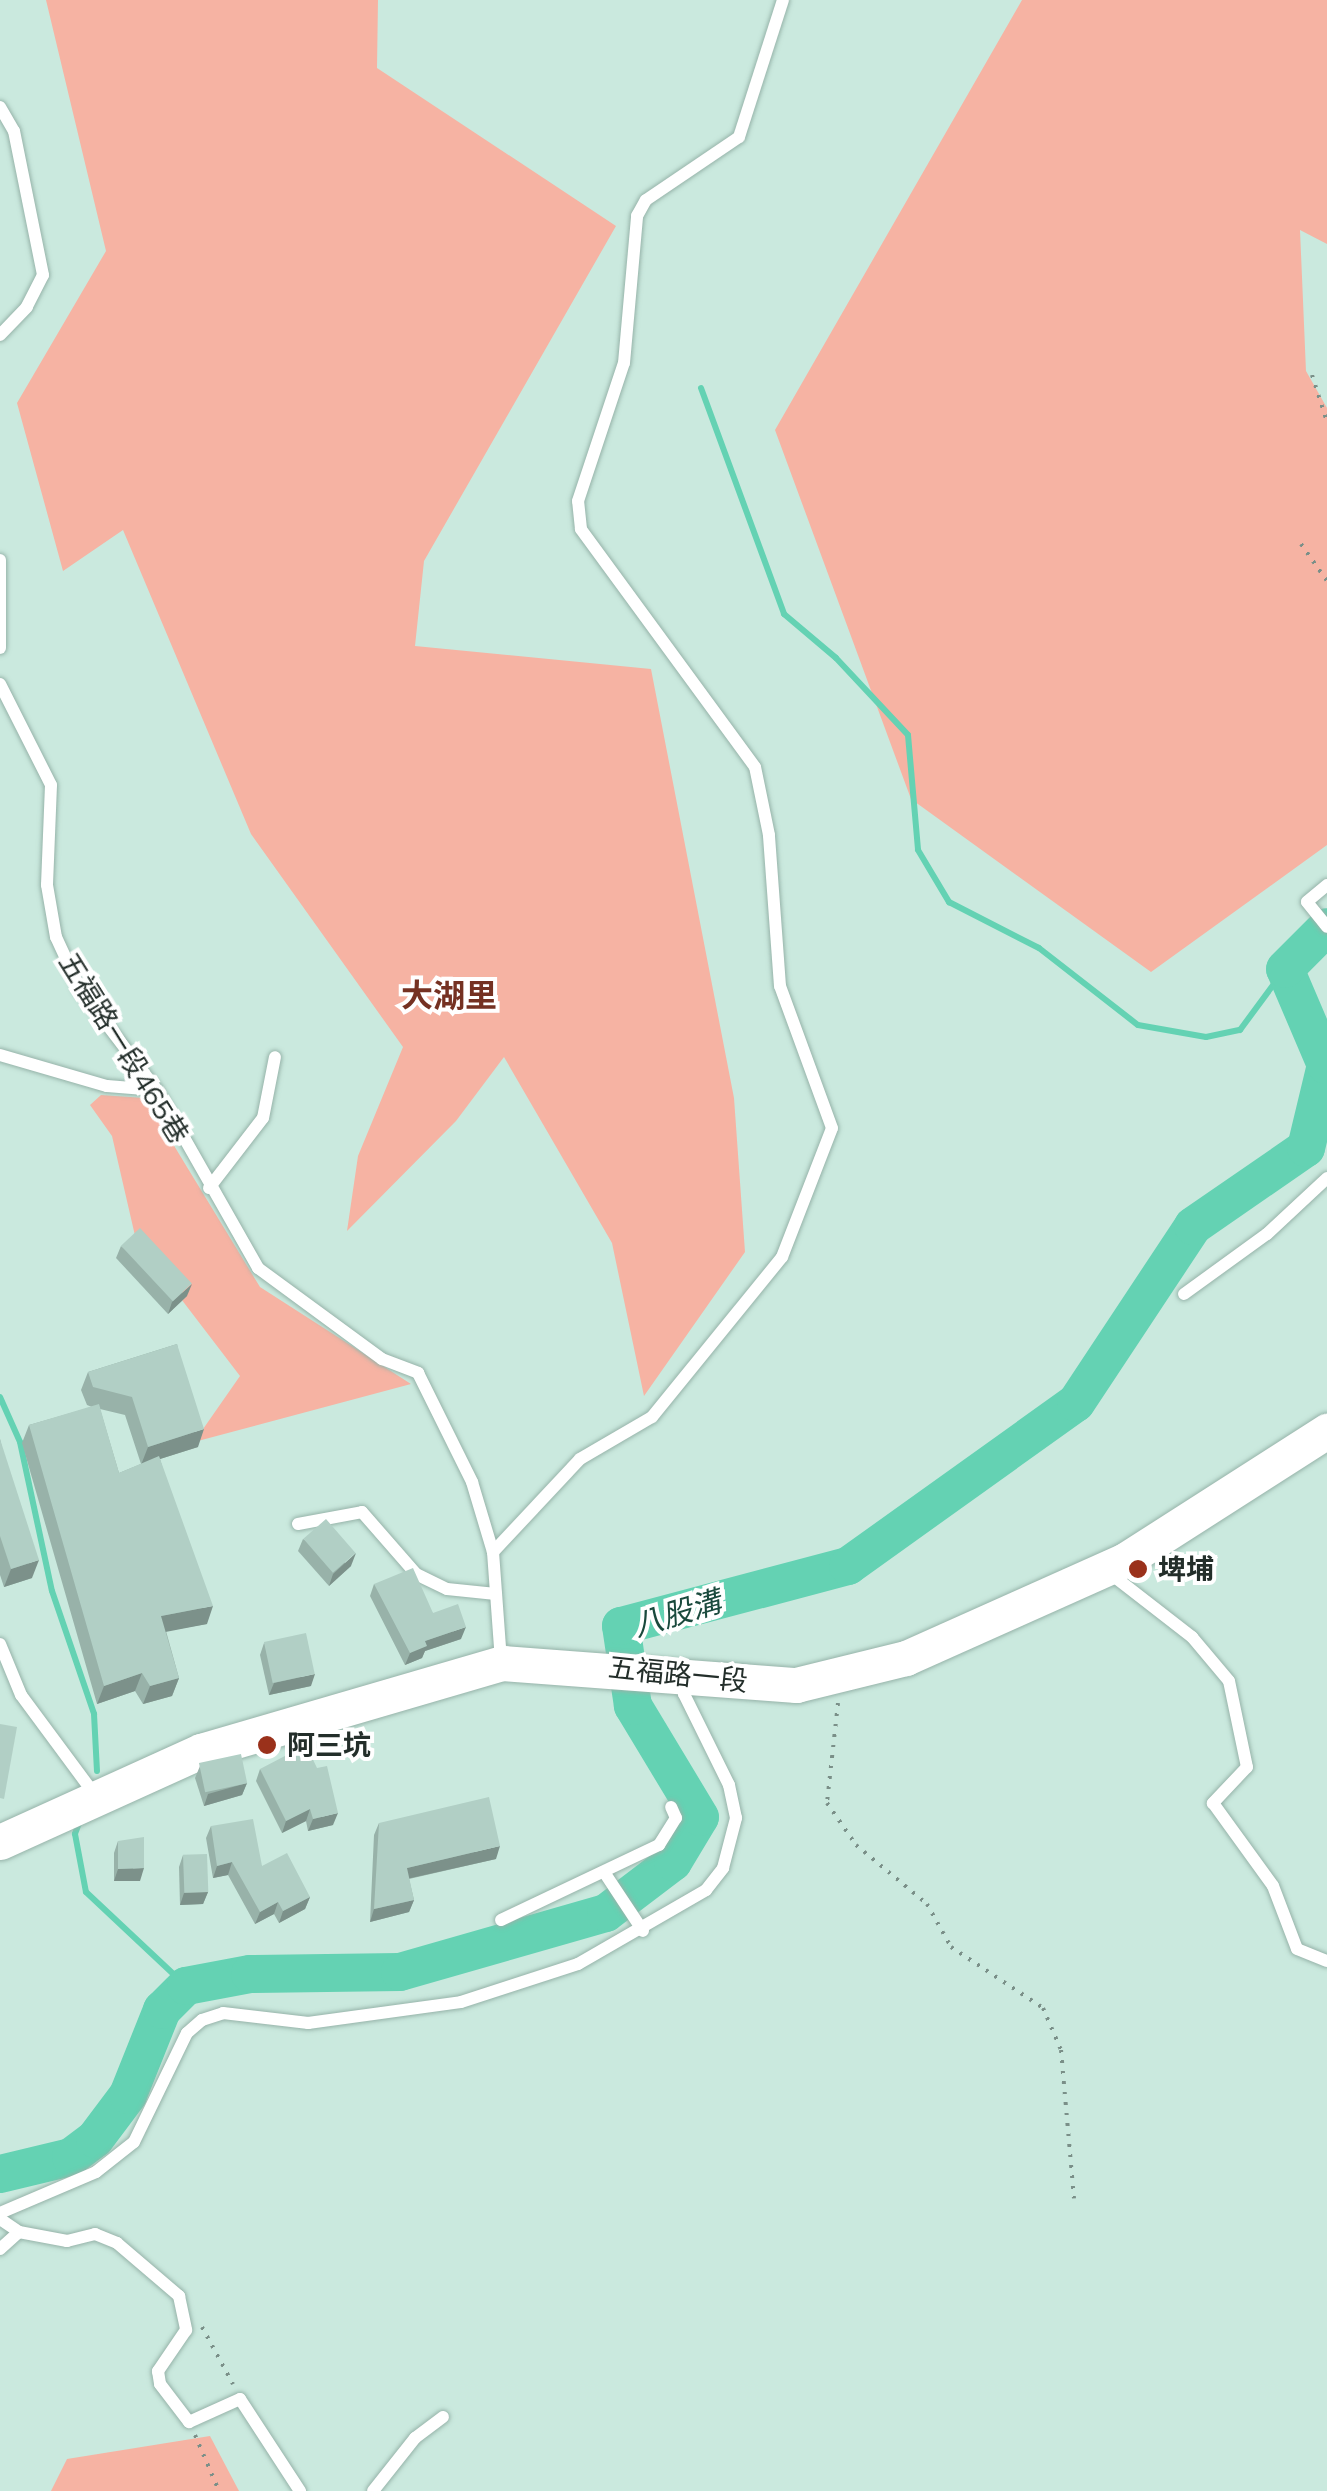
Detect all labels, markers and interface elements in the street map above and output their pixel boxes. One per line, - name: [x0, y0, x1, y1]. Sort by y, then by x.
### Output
- street label: 五福路一段465巷: [52, 946, 196, 1150]
- district label: 大湖里: [401, 976, 497, 1014]
- place label: 埤埔: [1158, 1552, 1214, 1586]
- marker: 埤埔: [1127, 1558, 1149, 1580]
- water label: 八股溝: [629, 1583, 725, 1643]
- street label: 五福路一段: [607, 1650, 749, 1698]
- place label: 阿三坑: [287, 1728, 371, 1762]
- marker: 阿三坑: [256, 1734, 278, 1756]

